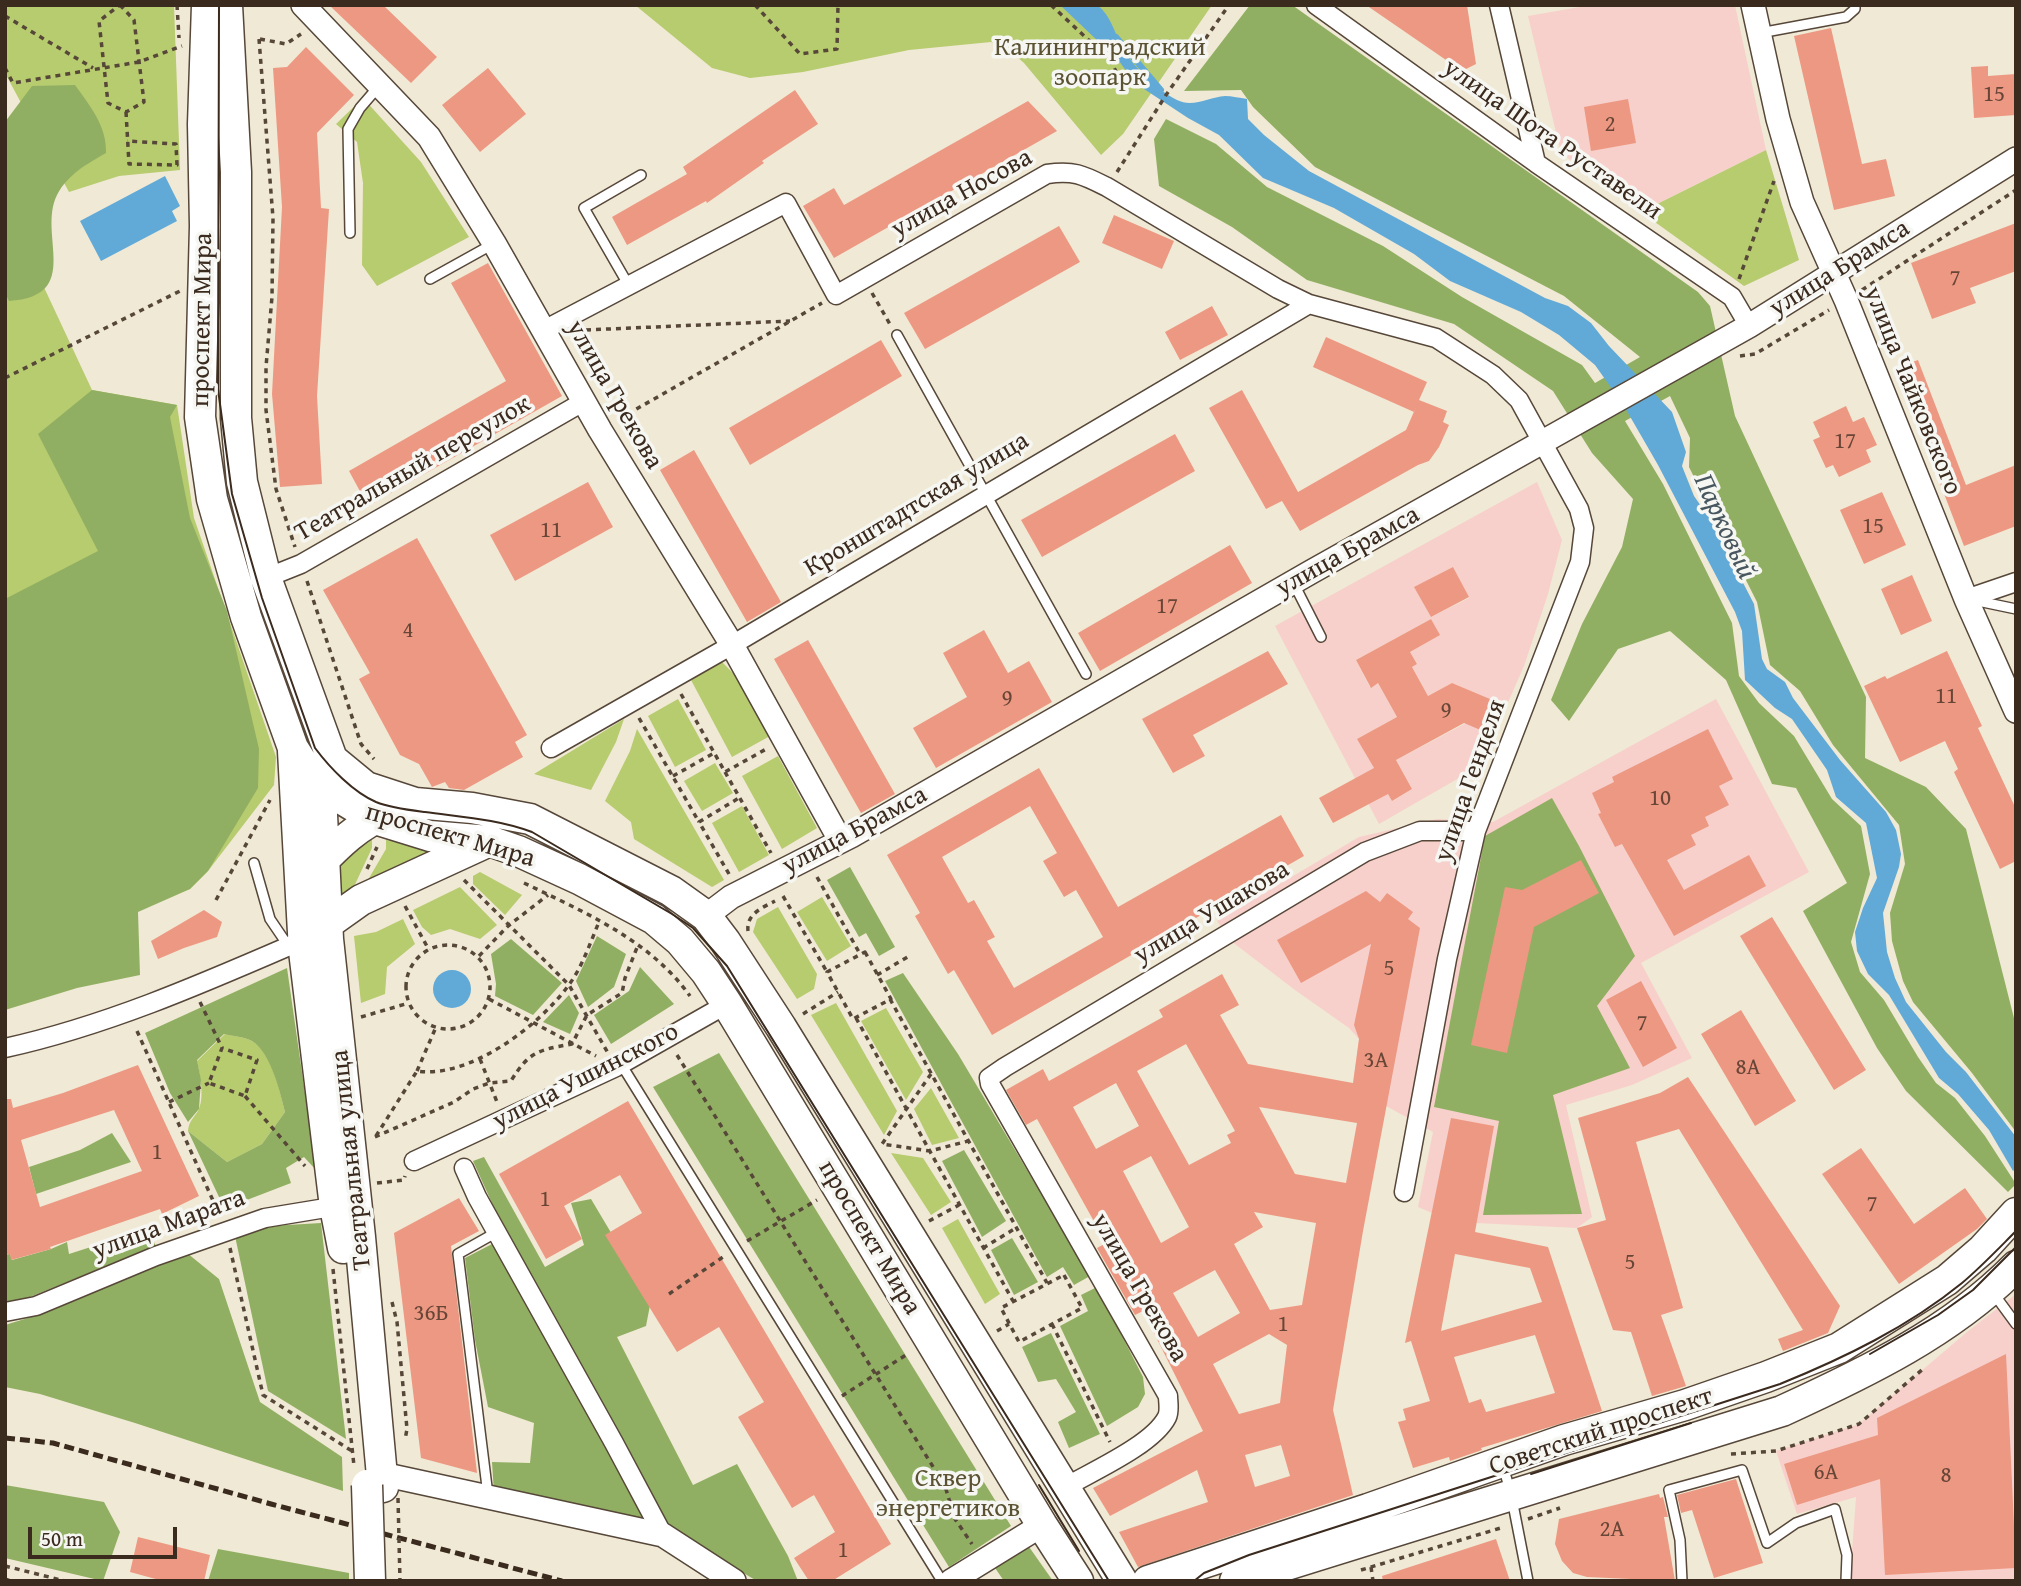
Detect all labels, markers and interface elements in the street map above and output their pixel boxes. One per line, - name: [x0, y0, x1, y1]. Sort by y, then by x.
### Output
- park label: Калининградский зоопарк: [994, 32, 1206, 94]
- street label: улица Шота Руставели: [1437, 53, 1667, 227]
- house number: 15: [1983, 81, 2005, 109]
- house number: 2: [1604, 111, 1616, 139]
- street label: улица Носова: [886, 142, 1038, 246]
- street label: улица Брамса: [1764, 214, 1916, 324]
- street label: проспект Мира: [186, 232, 220, 408]
- house number: 7: [1949, 265, 1961, 293]
- street label: улица Чайковского: [1856, 282, 1968, 500]
- street label: улица Грекова: [559, 315, 669, 475]
- street label: Театральный переулок: [290, 389, 536, 549]
- street label: Кронштадтская улица: [799, 426, 1035, 584]
- house number: 17: [1834, 428, 1856, 456]
- water label: Парковый: [1685, 469, 1763, 585]
- street label: улица Брамса: [1271, 500, 1425, 604]
- house number: 15: [1862, 513, 1884, 541]
- house number: 11: [540, 517, 562, 545]
- house number: 17: [1156, 593, 1178, 621]
- house number: 4: [402, 617, 414, 645]
- house number: 11: [1935, 683, 1957, 711]
- house number: 9: [1001, 685, 1013, 713]
- street label: улица Генделя: [1429, 696, 1513, 866]
- house number: 9: [1440, 697, 1452, 725]
- street label: улица Брамса: [777, 780, 933, 882]
- house number: 10: [1649, 785, 1671, 813]
- street label: проспект Мира: [362, 797, 538, 875]
- street label: улица Ушакова: [1129, 854, 1295, 972]
- house number: 5: [1383, 955, 1395, 983]
- house number: 7: [1636, 1010, 1648, 1038]
- street label: улица Ушинского: [488, 1017, 684, 1137]
- house number: 3А: [1363, 1047, 1389, 1075]
- street label: Театральная улица: [325, 1048, 379, 1272]
- house number: 8А: [1735, 1054, 1761, 1082]
- house number: 1: [151, 1139, 163, 1167]
- street label: проспект Мира: [811, 1155, 927, 1321]
- street label: улица Марата: [88, 1183, 250, 1267]
- house number: 1: [539, 1186, 551, 1214]
- house number: 7: [1866, 1191, 1878, 1219]
- street label: улица Грекова: [1084, 1208, 1194, 1368]
- house number: 5: [1624, 1249, 1636, 1277]
- house number: 36Б: [413, 1300, 449, 1328]
- house number: 1: [1277, 1311, 1289, 1339]
- street label: Советский проспект: [1485, 1381, 1717, 1483]
- house number: 6А: [1813, 1459, 1839, 1487]
- house number: 8: [1940, 1462, 1952, 1490]
- park label: Сквер энергетиков: [876, 1463, 1020, 1524]
- scale bar: [32, 1512, 180, 1556]
- house number: 2А: [1599, 1516, 1625, 1544]
- text: 50 m: [41, 1523, 83, 1554]
- house number: 1: [837, 1537, 849, 1565]

